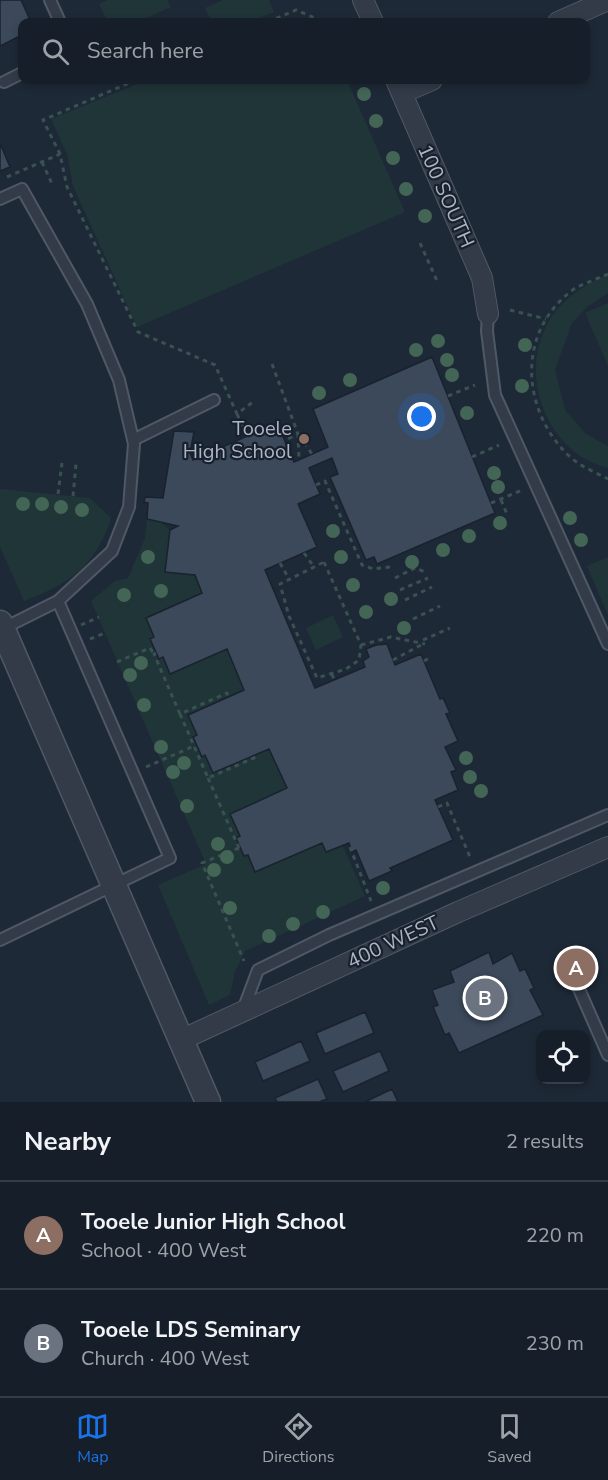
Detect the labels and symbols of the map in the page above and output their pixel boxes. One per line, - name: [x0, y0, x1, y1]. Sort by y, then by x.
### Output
- street label: 100 SOUTH: [411, 140, 481, 252]
- your location: [407, 402, 436, 431]
- place label: Tooele High School: [183, 415, 292, 465]
- marker: Tooele High School: [297, 432, 311, 446]
- street label: 400 WEST: [343, 909, 443, 975]
- pin: A: [556, 946, 596, 990]
- pin: B: [466, 976, 504, 1020]

